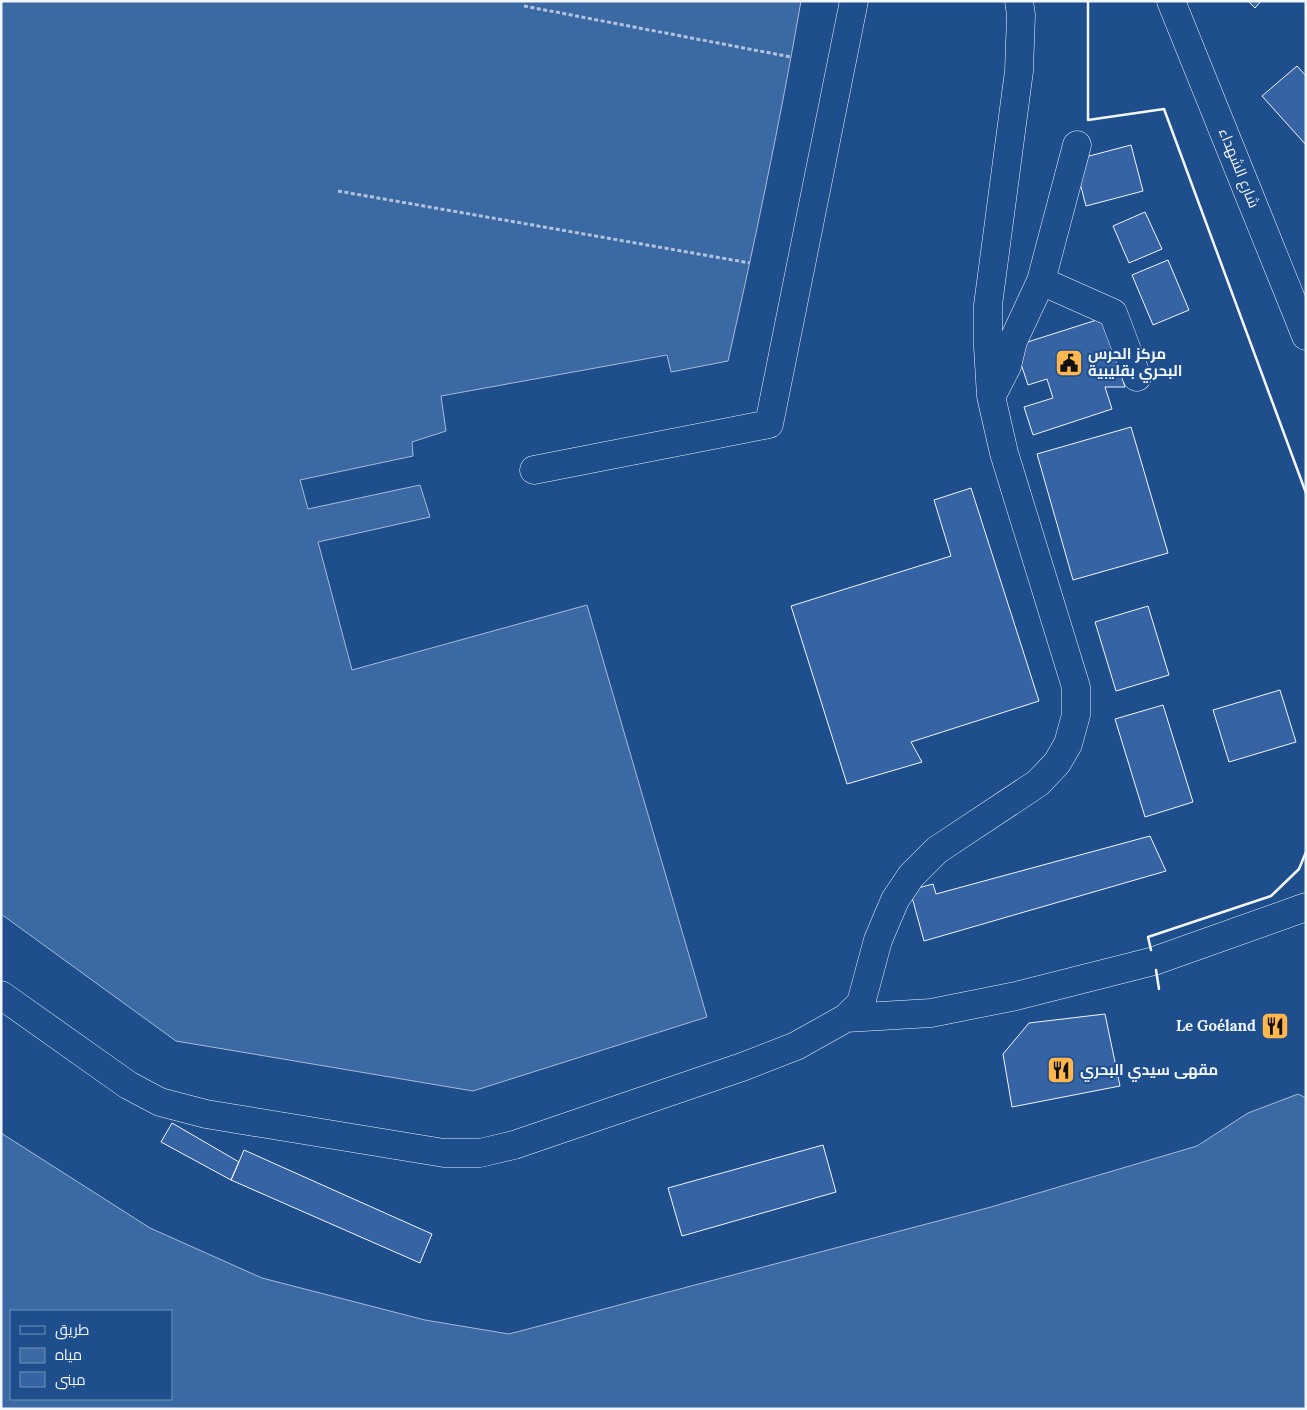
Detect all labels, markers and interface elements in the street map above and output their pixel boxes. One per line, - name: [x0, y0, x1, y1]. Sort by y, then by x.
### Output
- street label: شارع الشهداء: [1213, 125, 1264, 211]
- place label: مركز الحرس البحري بقليبية: [1088, 344, 1182, 383]
- public building icon: مركز الحرس البحري بقليبية: [1054, 348, 1084, 378]
- restaurant icon: Le Goéland: [1260, 1011, 1290, 1041]
- place label: Le Goéland: [1176, 1016, 1256, 1035]
- restaurant icon: مقهى سيدي البحري: [1046, 1055, 1076, 1085]
- place label: مقهى سيدي البحري: [1080, 1060, 1218, 1082]
- legend: [10, 1310, 172, 1400]
- text: طريق: [55, 1320, 89, 1340]
- text: مياه: [55, 1345, 82, 1364]
- text: مبنى: [55, 1370, 86, 1390]

